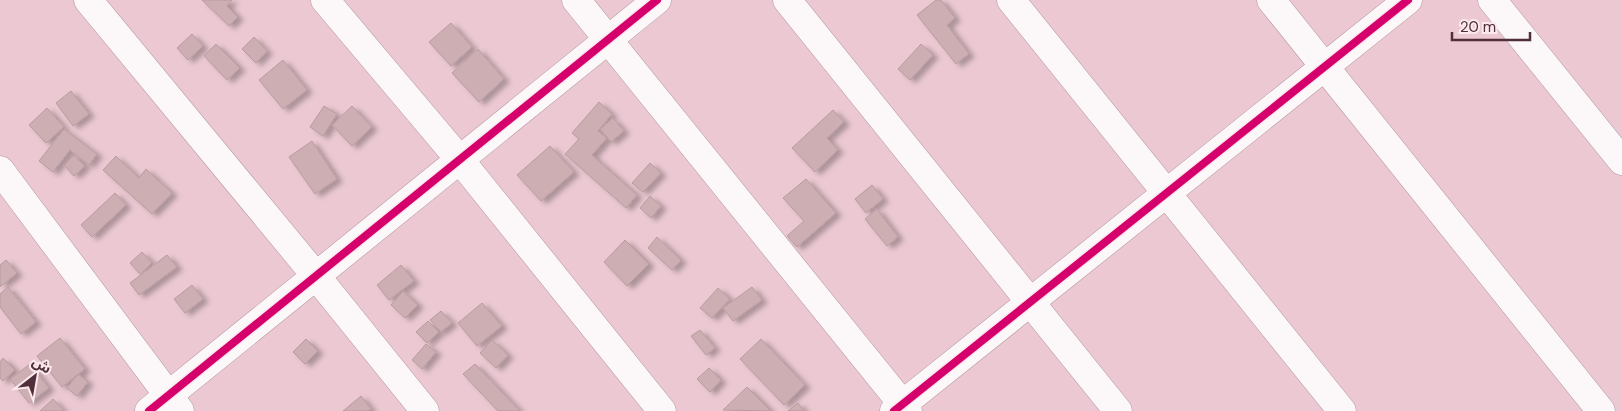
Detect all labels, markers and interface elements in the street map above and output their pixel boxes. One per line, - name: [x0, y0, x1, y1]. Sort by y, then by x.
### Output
- scale bar: [1452, 10, 1530, 42]
- text: 20 m: [1460, 17, 1496, 37]
- north arrow: [10, 351, 60, 401]
- text: ش: [29, 352, 55, 378]

